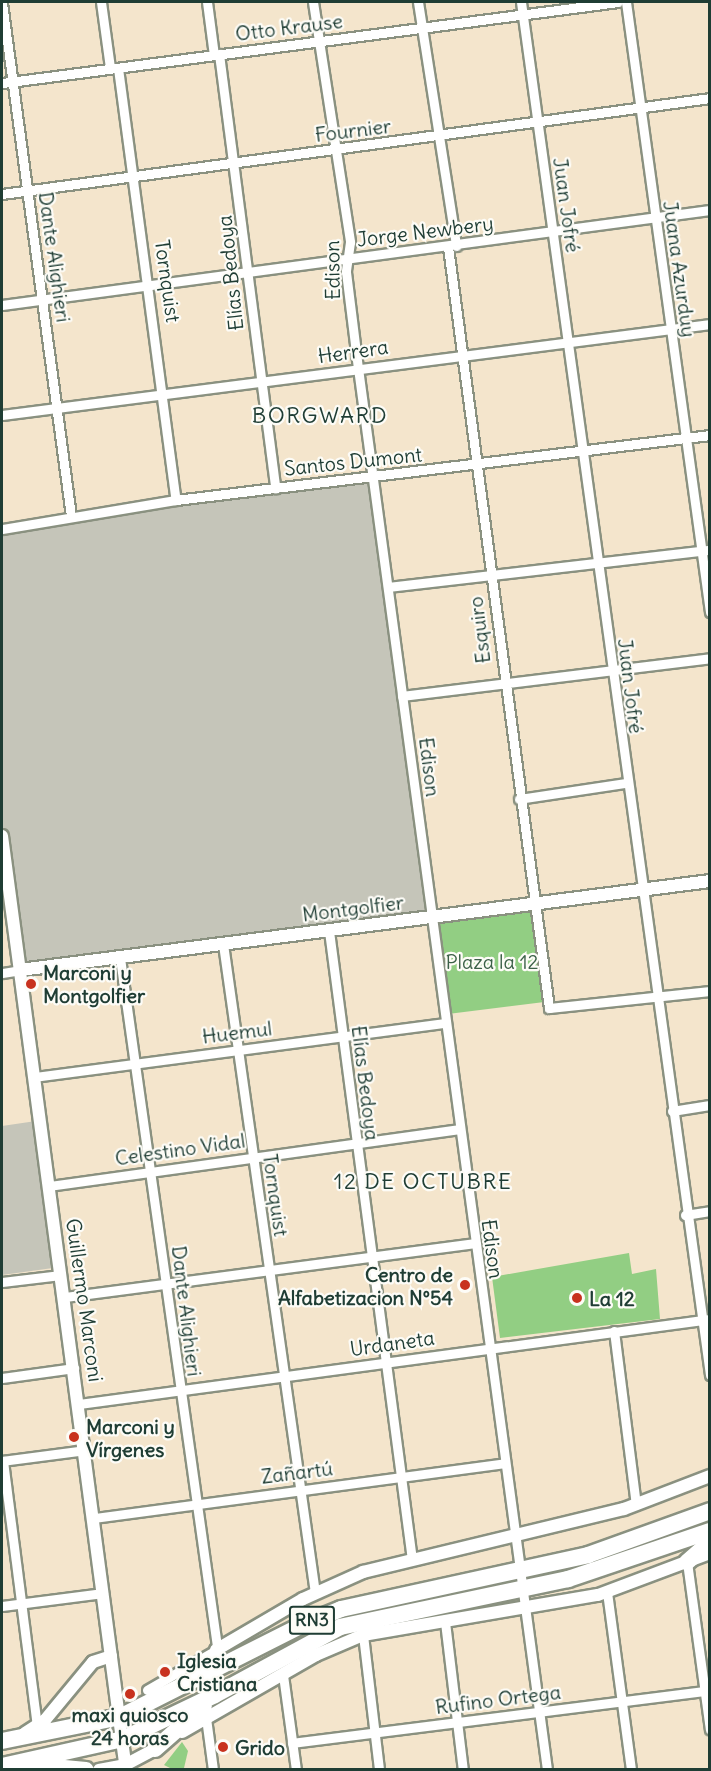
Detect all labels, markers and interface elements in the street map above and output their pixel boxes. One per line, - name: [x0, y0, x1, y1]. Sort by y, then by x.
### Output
- street label: Otto Krause: [234, 8, 344, 46]
- street label: Fournier: [314, 113, 392, 147]
- street label: Juan Jofré: [548, 156, 586, 254]
- street label: Dante Alighieri: [34, 190, 76, 324]
- street label: Juana Azurduy: [659, 199, 701, 339]
- street label: Jorge Newbery: [355, 211, 495, 251]
- street label: Elías Bedoya: [212, 214, 248, 332]
- street label: Tornquist: [150, 238, 186, 324]
- street label: Edison: [319, 240, 345, 300]
- street label: Herrera: [316, 334, 390, 368]
- district label: BORGWARD: [252, 403, 388, 429]
- street label: Santos Dumont: [283, 442, 423, 480]
- street label: Esquiro: [463, 595, 495, 665]
- street label: Juan Jofré: [613, 637, 649, 735]
- street label: Edison: [414, 736, 446, 798]
- street label: Montgolfier: [301, 890, 405, 926]
- park label: Plaza la 12: [445, 949, 539, 973]
- place label: Marconi y Montgolfier: [43, 960, 145, 1007]
- marker: Marconi y Montgolfier: [24, 977, 38, 991]
- street label: Huemul: [201, 1016, 273, 1048]
- street label: Elías Bedoya: [347, 1024, 385, 1142]
- street label: Celestino Vidal: [113, 1128, 247, 1170]
- street label: Tornquist: [258, 1152, 294, 1238]
- district label: 12 DE OCTUBRE: [334, 1169, 512, 1195]
- street label: Guillermo Marconi: [62, 1217, 108, 1383]
- street label: Edison: [477, 1218, 509, 1280]
- street label: Dante Alighieri: [167, 1244, 207, 1378]
- place label: Centro de Alfabetizacion Nº54: [278, 1262, 453, 1309]
- marker: Centro de Alfabetizacion Nº54: [458, 1278, 472, 1292]
- place label: La 12: [589, 1286, 635, 1310]
- marker: La 12: [570, 1291, 584, 1305]
- street label: Urdaneta: [348, 1325, 436, 1361]
- place label: Marconi y Vírgenes: [86, 1414, 175, 1461]
- marker: Marconi y Vírgenes: [67, 1430, 81, 1444]
- street label: Zañartú: [260, 1456, 334, 1488]
- road number: RN3: [288, 1605, 336, 1635]
- place label: Iglesia Cristiana: [177, 1648, 257, 1695]
- marker: Iglesia Cristiana: [158, 1665, 172, 1679]
- street label: Rufino Ortega: [434, 1679, 562, 1719]
- marker: maxi quiosco 24 horas: [123, 1687, 137, 1701]
- place label: maxi quiosco 24 horas: [72, 1703, 188, 1750]
- place label: Grido: [235, 1735, 285, 1759]
- marker: Grido: [216, 1740, 230, 1754]

